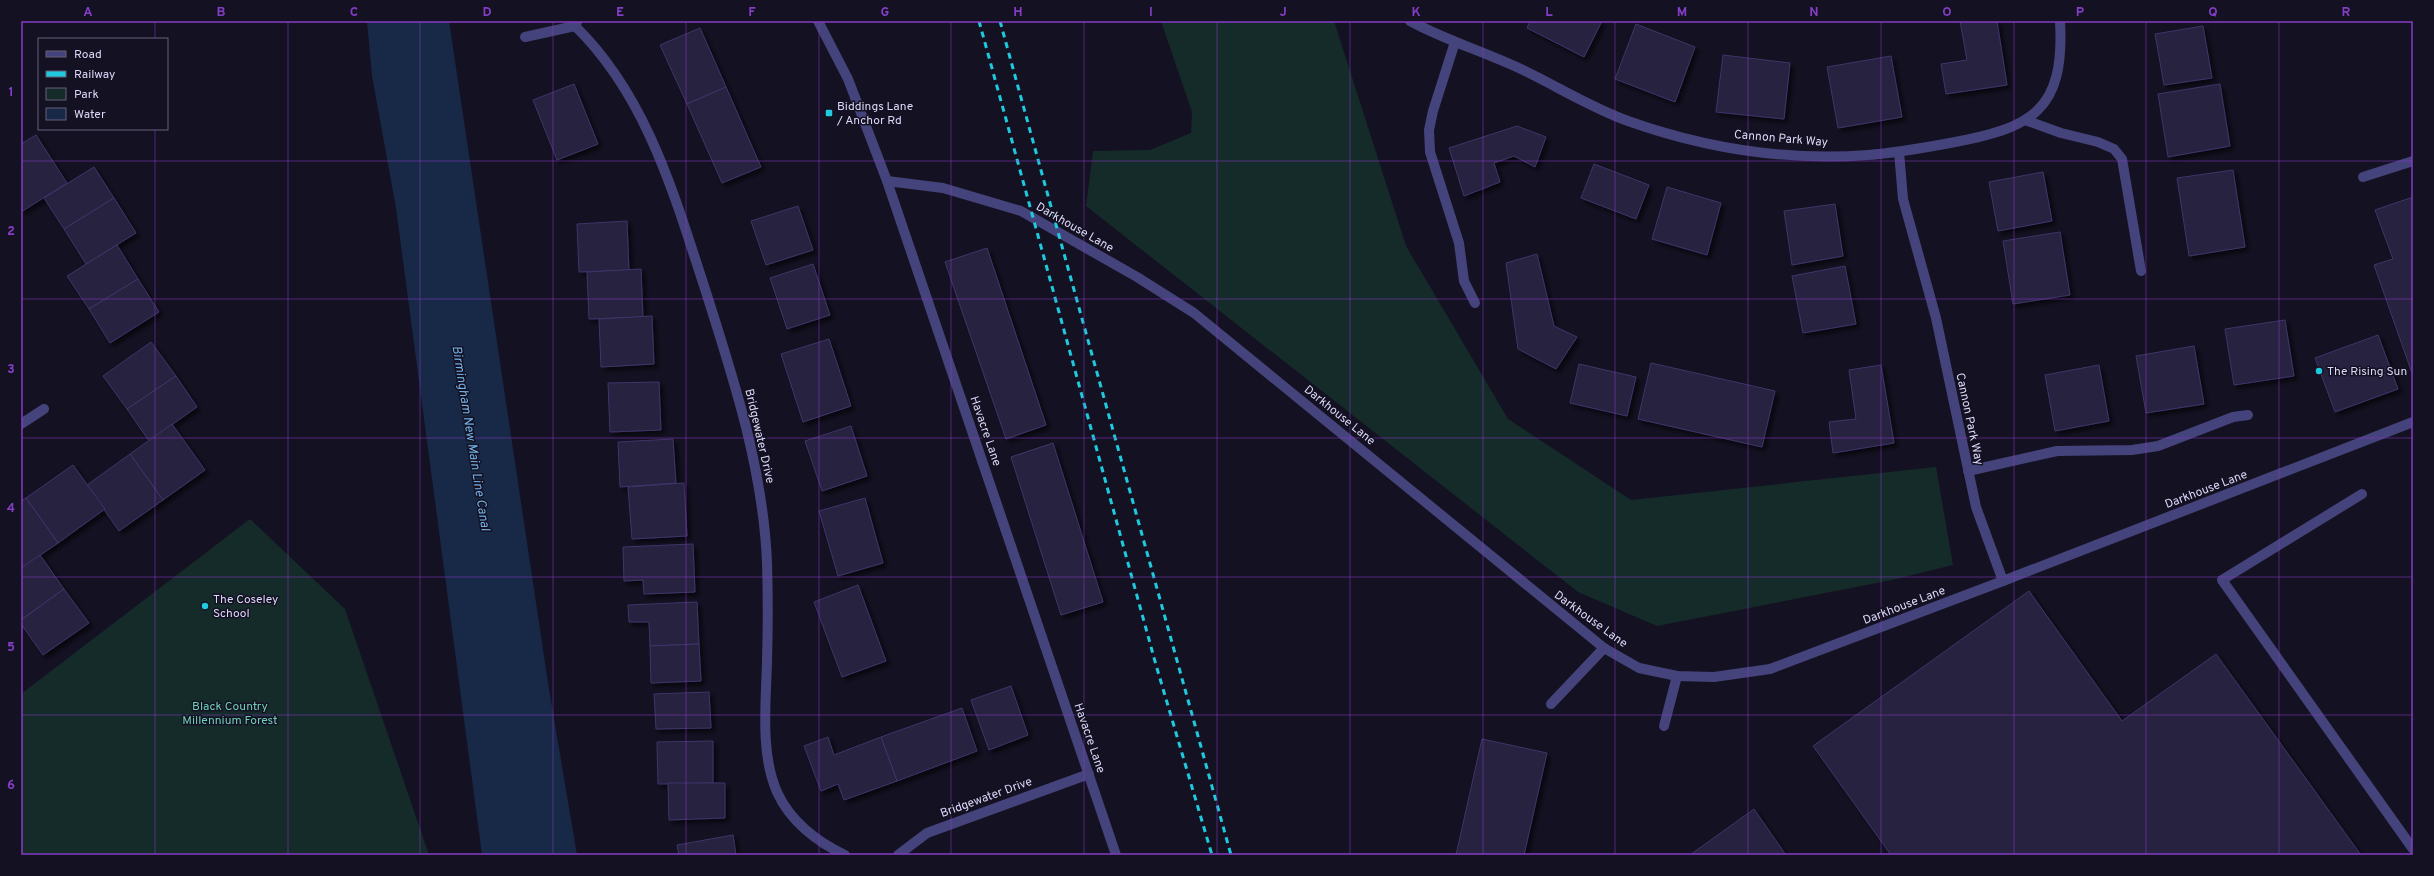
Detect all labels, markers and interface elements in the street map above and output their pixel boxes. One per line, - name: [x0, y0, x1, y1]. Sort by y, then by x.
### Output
- text: A: [83, 5, 93, 21]
- text: B: [217, 5, 226, 21]
- text: C: [350, 5, 358, 21]
- text: D: [482, 5, 492, 21]
- text: E: [616, 5, 624, 21]
- text: F: [748, 5, 756, 21]
- text: G: [881, 5, 890, 21]
- text: H: [1013, 5, 1023, 21]
- text: I: [1149, 5, 1153, 21]
- text: J: [1279, 5, 1287, 21]
- text: K: [1411, 5, 1421, 21]
- text: L: [1545, 5, 1553, 21]
- text: M: [1677, 5, 1687, 21]
- text: N: [1809, 5, 1819, 21]
- text: O: [1942, 5, 1952, 21]
- text: P: [2076, 5, 2085, 21]
- text: Q: [2208, 5, 2218, 21]
- text: R: [2342, 5, 2351, 21]
- legend: [38, 38, 168, 130]
- text: Road: [74, 47, 102, 63]
- text: Railway: [74, 67, 115, 83]
- text: 1: [8, 85, 14, 101]
- text: Park: [74, 87, 99, 103]
- place label: Biddings Lane / Anchor Rd: [836, 99, 913, 129]
- text: Water: [74, 107, 106, 123]
- marker: Biddings Lane / Anchor Rd: [824, 108, 834, 118]
- street label: Cannon Park Way: [1733, 127, 1828, 151]
- street label: Darkhouse Lane: [1033, 199, 1116, 257]
- text: 2: [7, 224, 15, 240]
- water label: Birmingham New Main Line Canal: [447, 345, 493, 533]
- text: 3: [7, 362, 15, 378]
- place label: The Rising Sun: [2327, 364, 2407, 380]
- marker: The Rising Sun: [2314, 366, 2324, 376]
- street label: Cannon Park Way: [1951, 372, 1987, 467]
- street label: Darkhouse Lane: [1300, 382, 1378, 449]
- street label: Bridgewater Drive: [740, 387, 778, 485]
- street label: Havacre Lane: [966, 394, 1004, 468]
- street label: Darkhouse Lane: [2163, 467, 2250, 513]
- text: 4: [7, 501, 15, 517]
- street label: Darkhouse Lane: [1861, 583, 1948, 629]
- street label: Darkhouse Lane: [1550, 588, 1630, 652]
- place label: The Coseley School: [213, 592, 278, 622]
- marker: The Coseley School: [200, 601, 210, 611]
- text: 5: [7, 640, 15, 656]
- park label: Black Country Millennium Forest: [182, 699, 278, 729]
- street label: Havacre Lane: [1070, 701, 1108, 775]
- street label: Bridgewater Drive: [938, 774, 1035, 822]
- text: 6: [7, 778, 15, 794]

